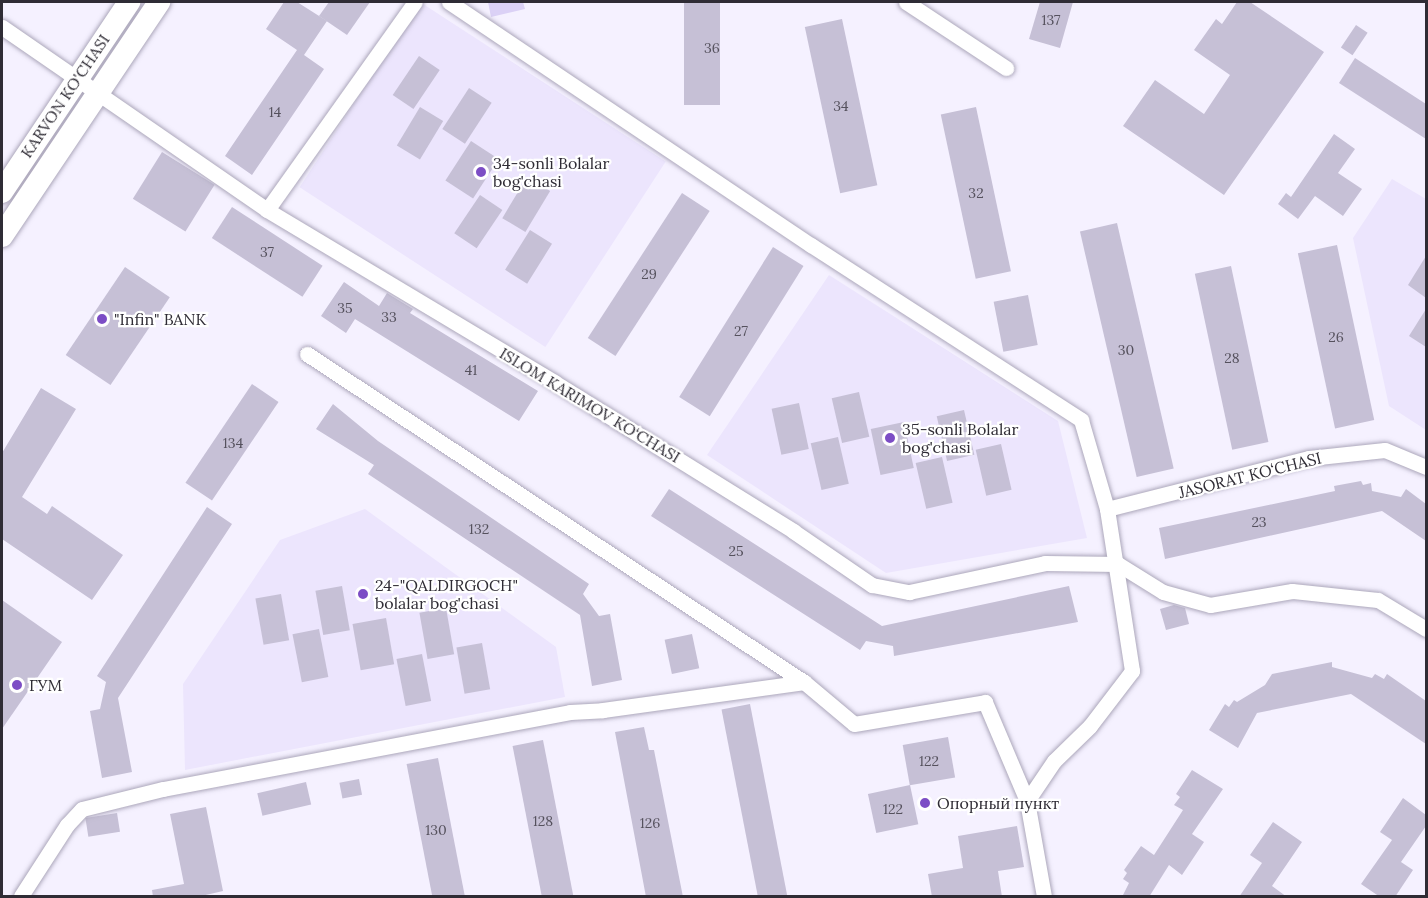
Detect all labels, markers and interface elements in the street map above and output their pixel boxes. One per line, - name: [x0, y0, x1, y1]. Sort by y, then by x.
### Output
- house number: 137: [1041, 12, 1061, 28]
- street label: KARVON KO'CHASI: [17, 31, 113, 161]
- house number: 36: [704, 40, 720, 56]
- house number: 34: [833, 98, 849, 114]
- house number: 14: [269, 104, 281, 120]
- place label: 34-sonli Bolalar bog'chasi: [493, 153, 609, 191]
- marker: 34-sonli Bolalar bog'chasi: [474, 165, 488, 179]
- house number: 32: [968, 185, 984, 201]
- house number: 37: [260, 244, 274, 260]
- house number: 29: [641, 266, 657, 282]
- house number: 35: [337, 300, 353, 316]
- place label: "Infin" BANK: [114, 309, 206, 329]
- house number: 33: [381, 309, 397, 325]
- marker: "Infin" BANK: [95, 312, 109, 326]
- house number: 27: [734, 323, 748, 339]
- house number: 26: [1328, 329, 1344, 345]
- house number: 30: [1118, 342, 1134, 358]
- street label: ISLOM KARIMOV KO‘CHASI: [496, 343, 684, 467]
- house number: 28: [1224, 350, 1240, 366]
- house number: 41: [465, 362, 477, 378]
- place label: 35-sonli Bolalar bog'chasi: [902, 419, 1018, 457]
- marker: 35-sonli Bolalar bog'chasi: [883, 431, 897, 445]
- house number: 134: [223, 435, 243, 451]
- street label: JASORAT KO‘CHASI: [1177, 448, 1323, 502]
- house number: 23: [1251, 514, 1267, 530]
- house number: 132: [469, 521, 489, 537]
- house number: 25: [728, 543, 744, 559]
- place label: 24-"QALDIRGOCH" bolalar bog'chasi: [375, 575, 518, 613]
- marker: 24-"QALDIRGOCH" bolalar bog'chasi: [356, 587, 370, 601]
- place label: ГУМ: [29, 675, 62, 695]
- marker: ГУМ: [10, 678, 24, 692]
- house number: 122: [919, 753, 939, 769]
- place label: Опорный пункт: [937, 793, 1059, 813]
- marker: Опорный пункт: [918, 796, 932, 810]
- house number: 122: [883, 801, 903, 817]
- house number: 128: [533, 813, 553, 829]
- house number: 126: [640, 815, 660, 831]
- house number: 130: [425, 822, 447, 838]

